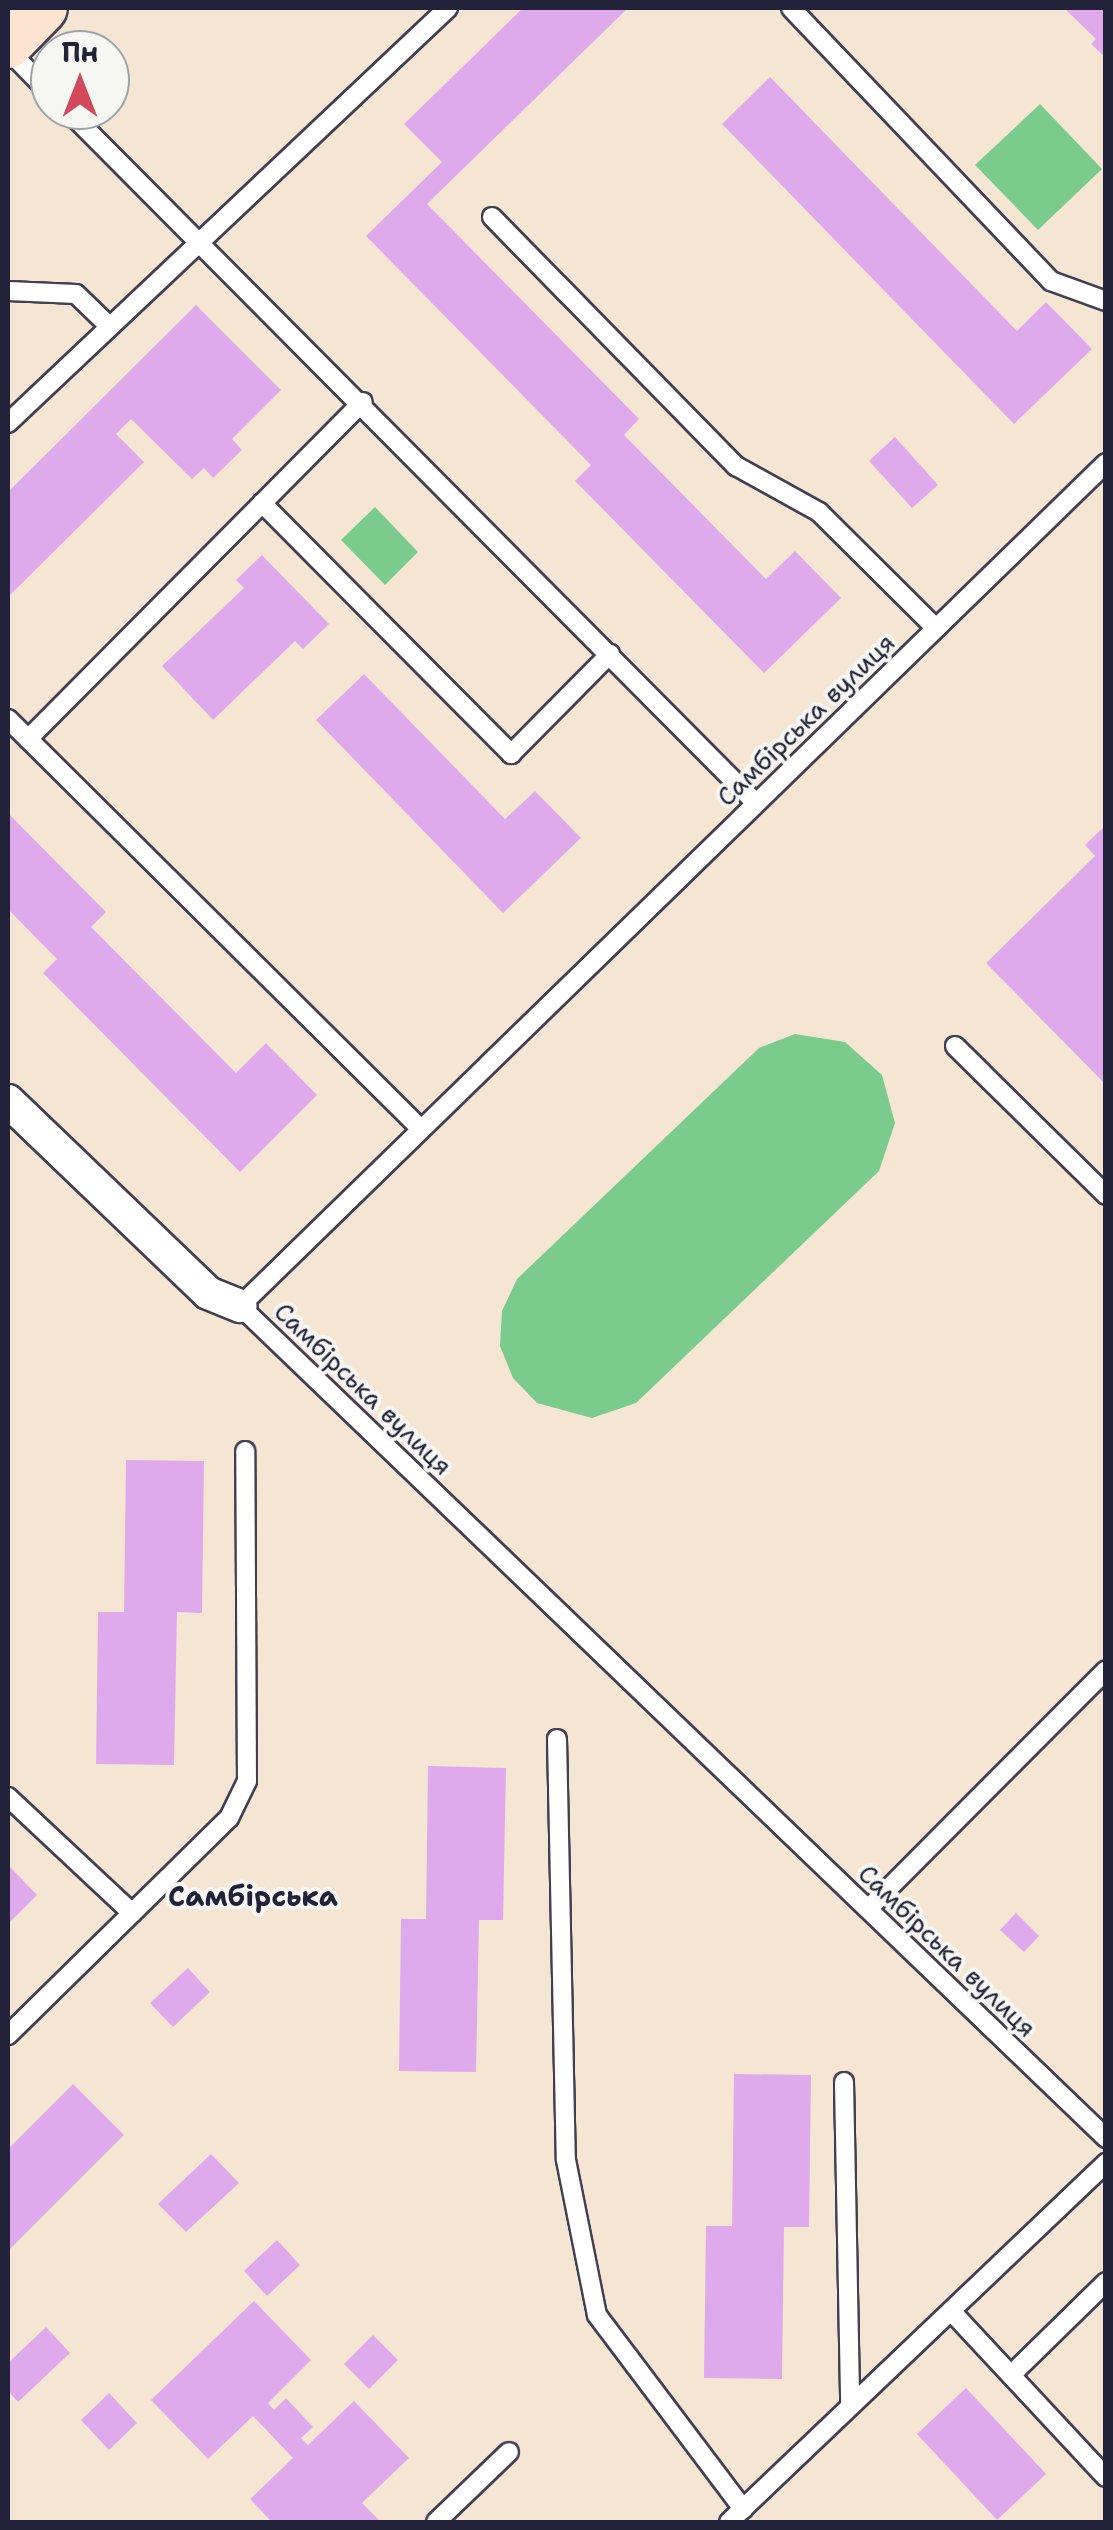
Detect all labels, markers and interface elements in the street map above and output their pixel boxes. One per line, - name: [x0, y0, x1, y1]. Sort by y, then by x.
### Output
- north arrow: [30, 30, 130, 130]
- text: Пн: [62, 33, 99, 71]
- street label: Самбірська вулиця: [711, 628, 901, 812]
- street label: Самбірська вулиця: [268, 1297, 458, 1481]
- street label: Самбірська вулиця: [852, 1859, 1042, 2043]
- district label: Самбірська: [168, 1879, 338, 1913]

